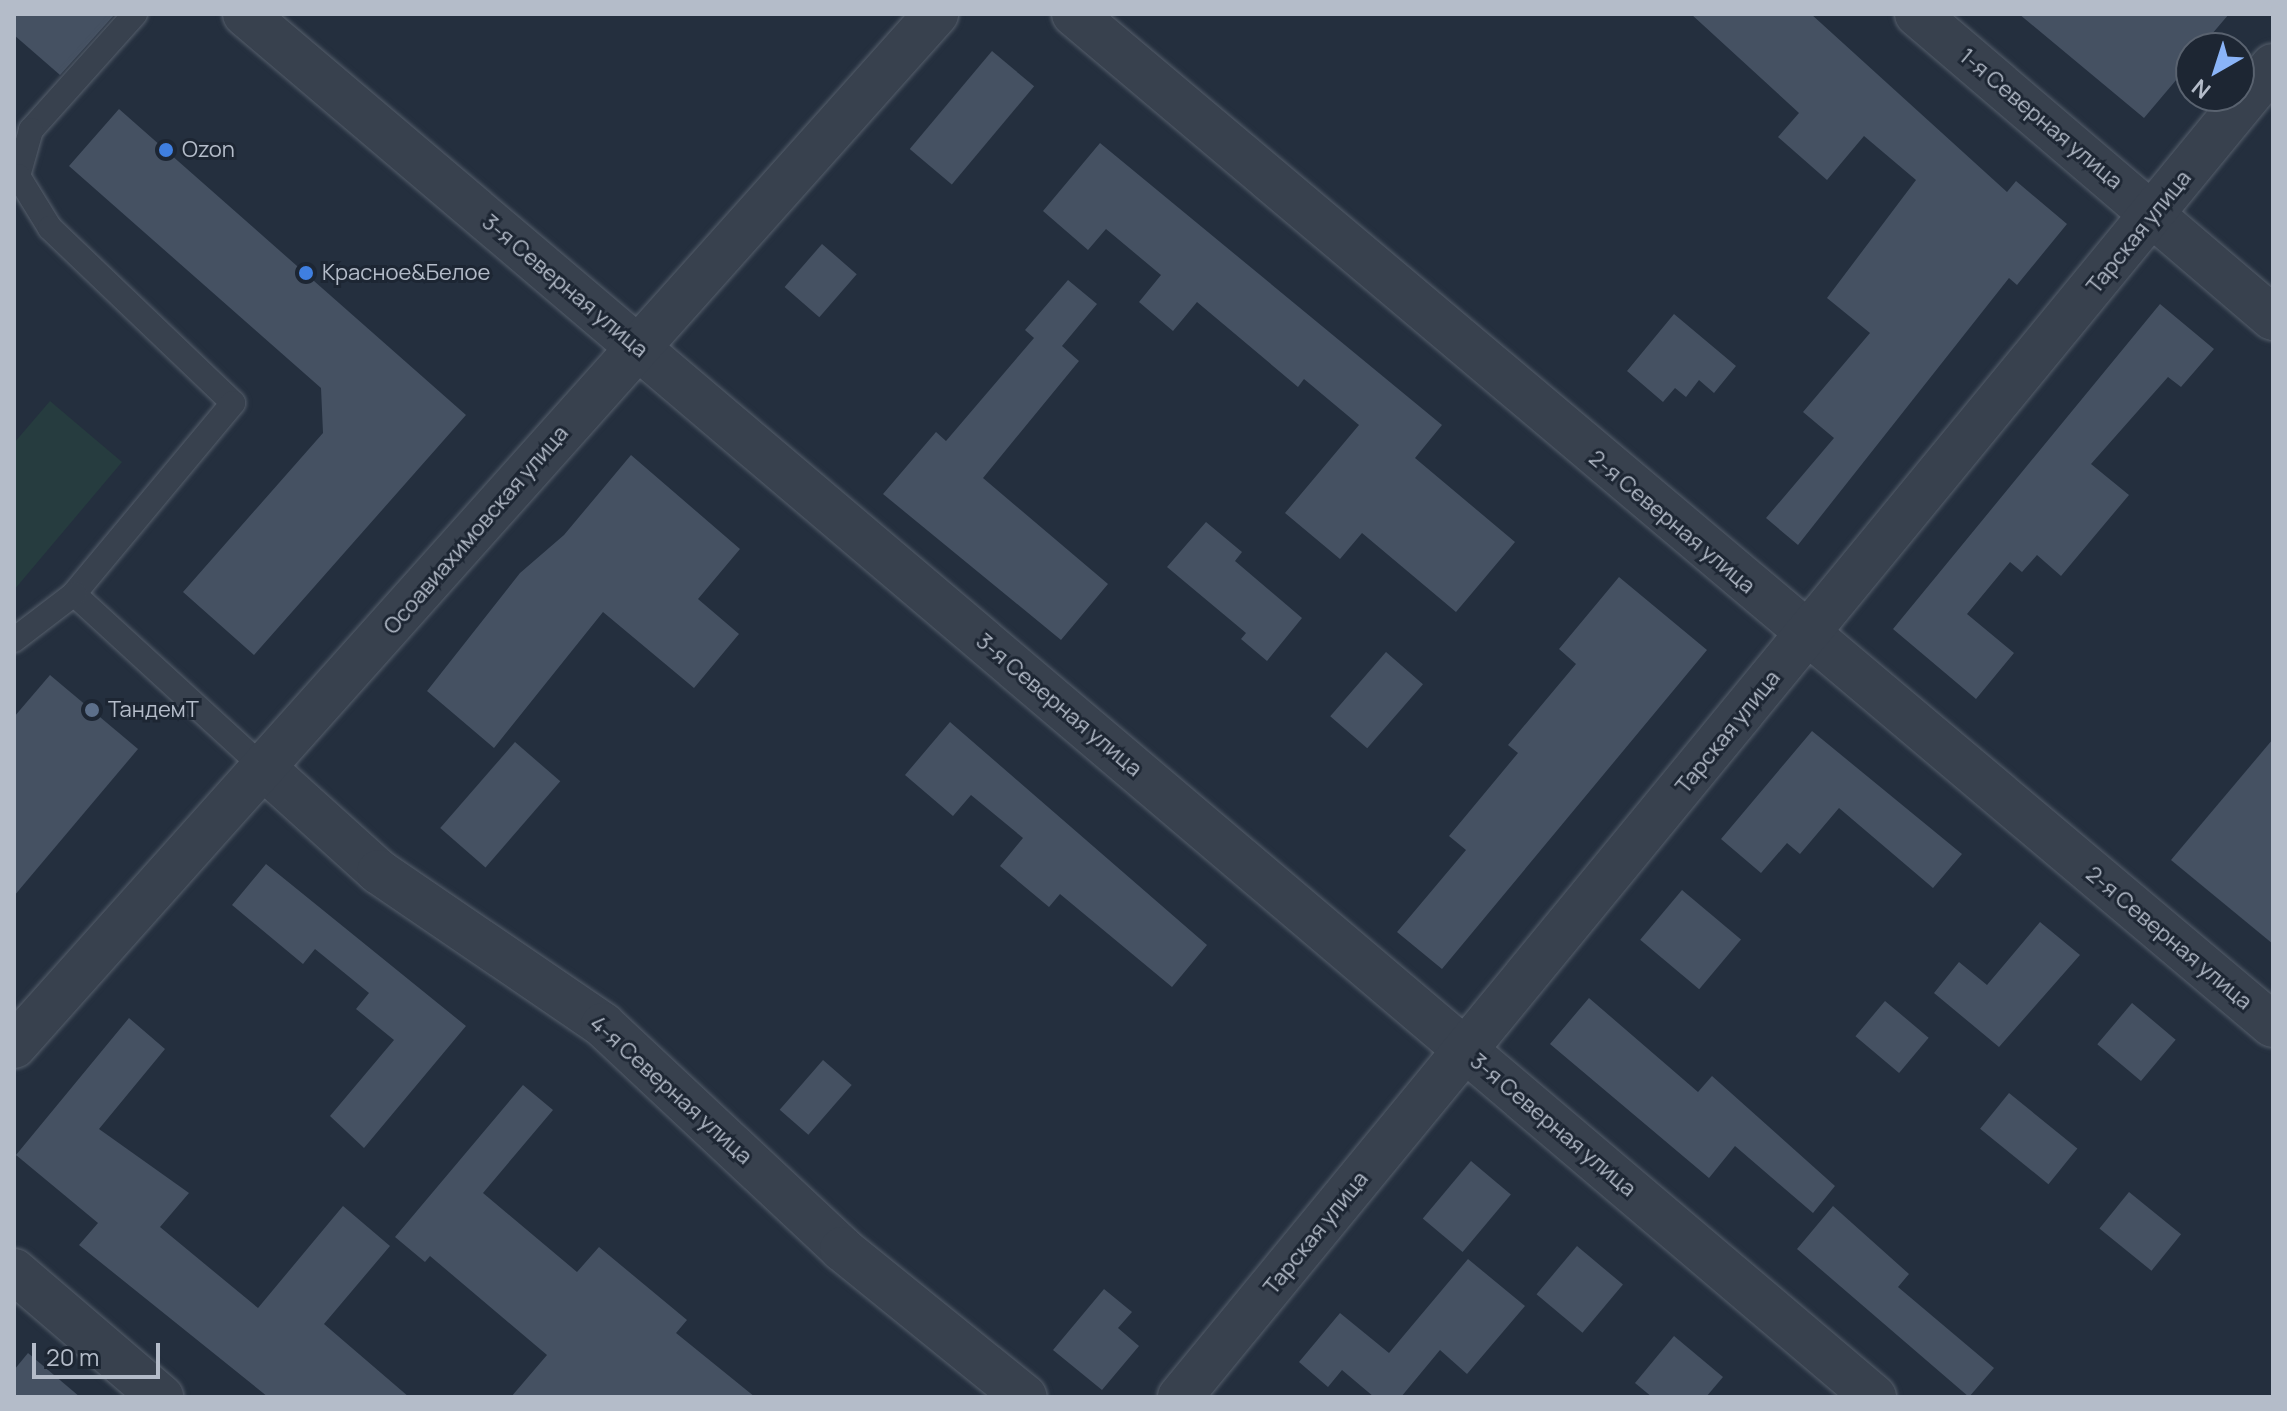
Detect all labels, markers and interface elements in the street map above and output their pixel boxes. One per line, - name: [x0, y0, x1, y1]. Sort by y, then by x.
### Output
- north arrow: [2175, 32, 2255, 112]
- street label: 1-я Северная улица: [1954, 43, 2128, 195]
- text: N: [2186, 72, 2217, 106]
- place label: Ozon: [182, 137, 235, 163]
- marker: Ozon: [157, 141, 175, 159]
- street label: Тарская улица: [2081, 165, 2197, 299]
- street label: 3-я Северная улица: [477, 209, 653, 363]
- place label: Красное&Белое: [322, 260, 490, 286]
- marker: Красное&Белое: [297, 264, 315, 282]
- street label: Осоавиахимовская улица: [378, 420, 574, 640]
- street label: 2-я Северная улица: [1584, 445, 1760, 599]
- street label: 3-я Северная улица: [971, 628, 1147, 782]
- street label: Тарская улица: [1670, 665, 1786, 799]
- place label: ТандемТ: [108, 697, 199, 723]
- marker: ТандемТ: [83, 701, 101, 719]
- street label: 2-я Северная улица: [2081, 861, 2257, 1015]
- street label: 4-я Северная улица: [585, 1010, 757, 1170]
- street label: 3-я Северная улица: [1465, 1048, 1641, 1202]
- street label: Тарская улица: [1258, 1166, 1374, 1300]
- scale bar: [36, 1327, 164, 1377]
- text: 20 m: [46, 1340, 99, 1373]

